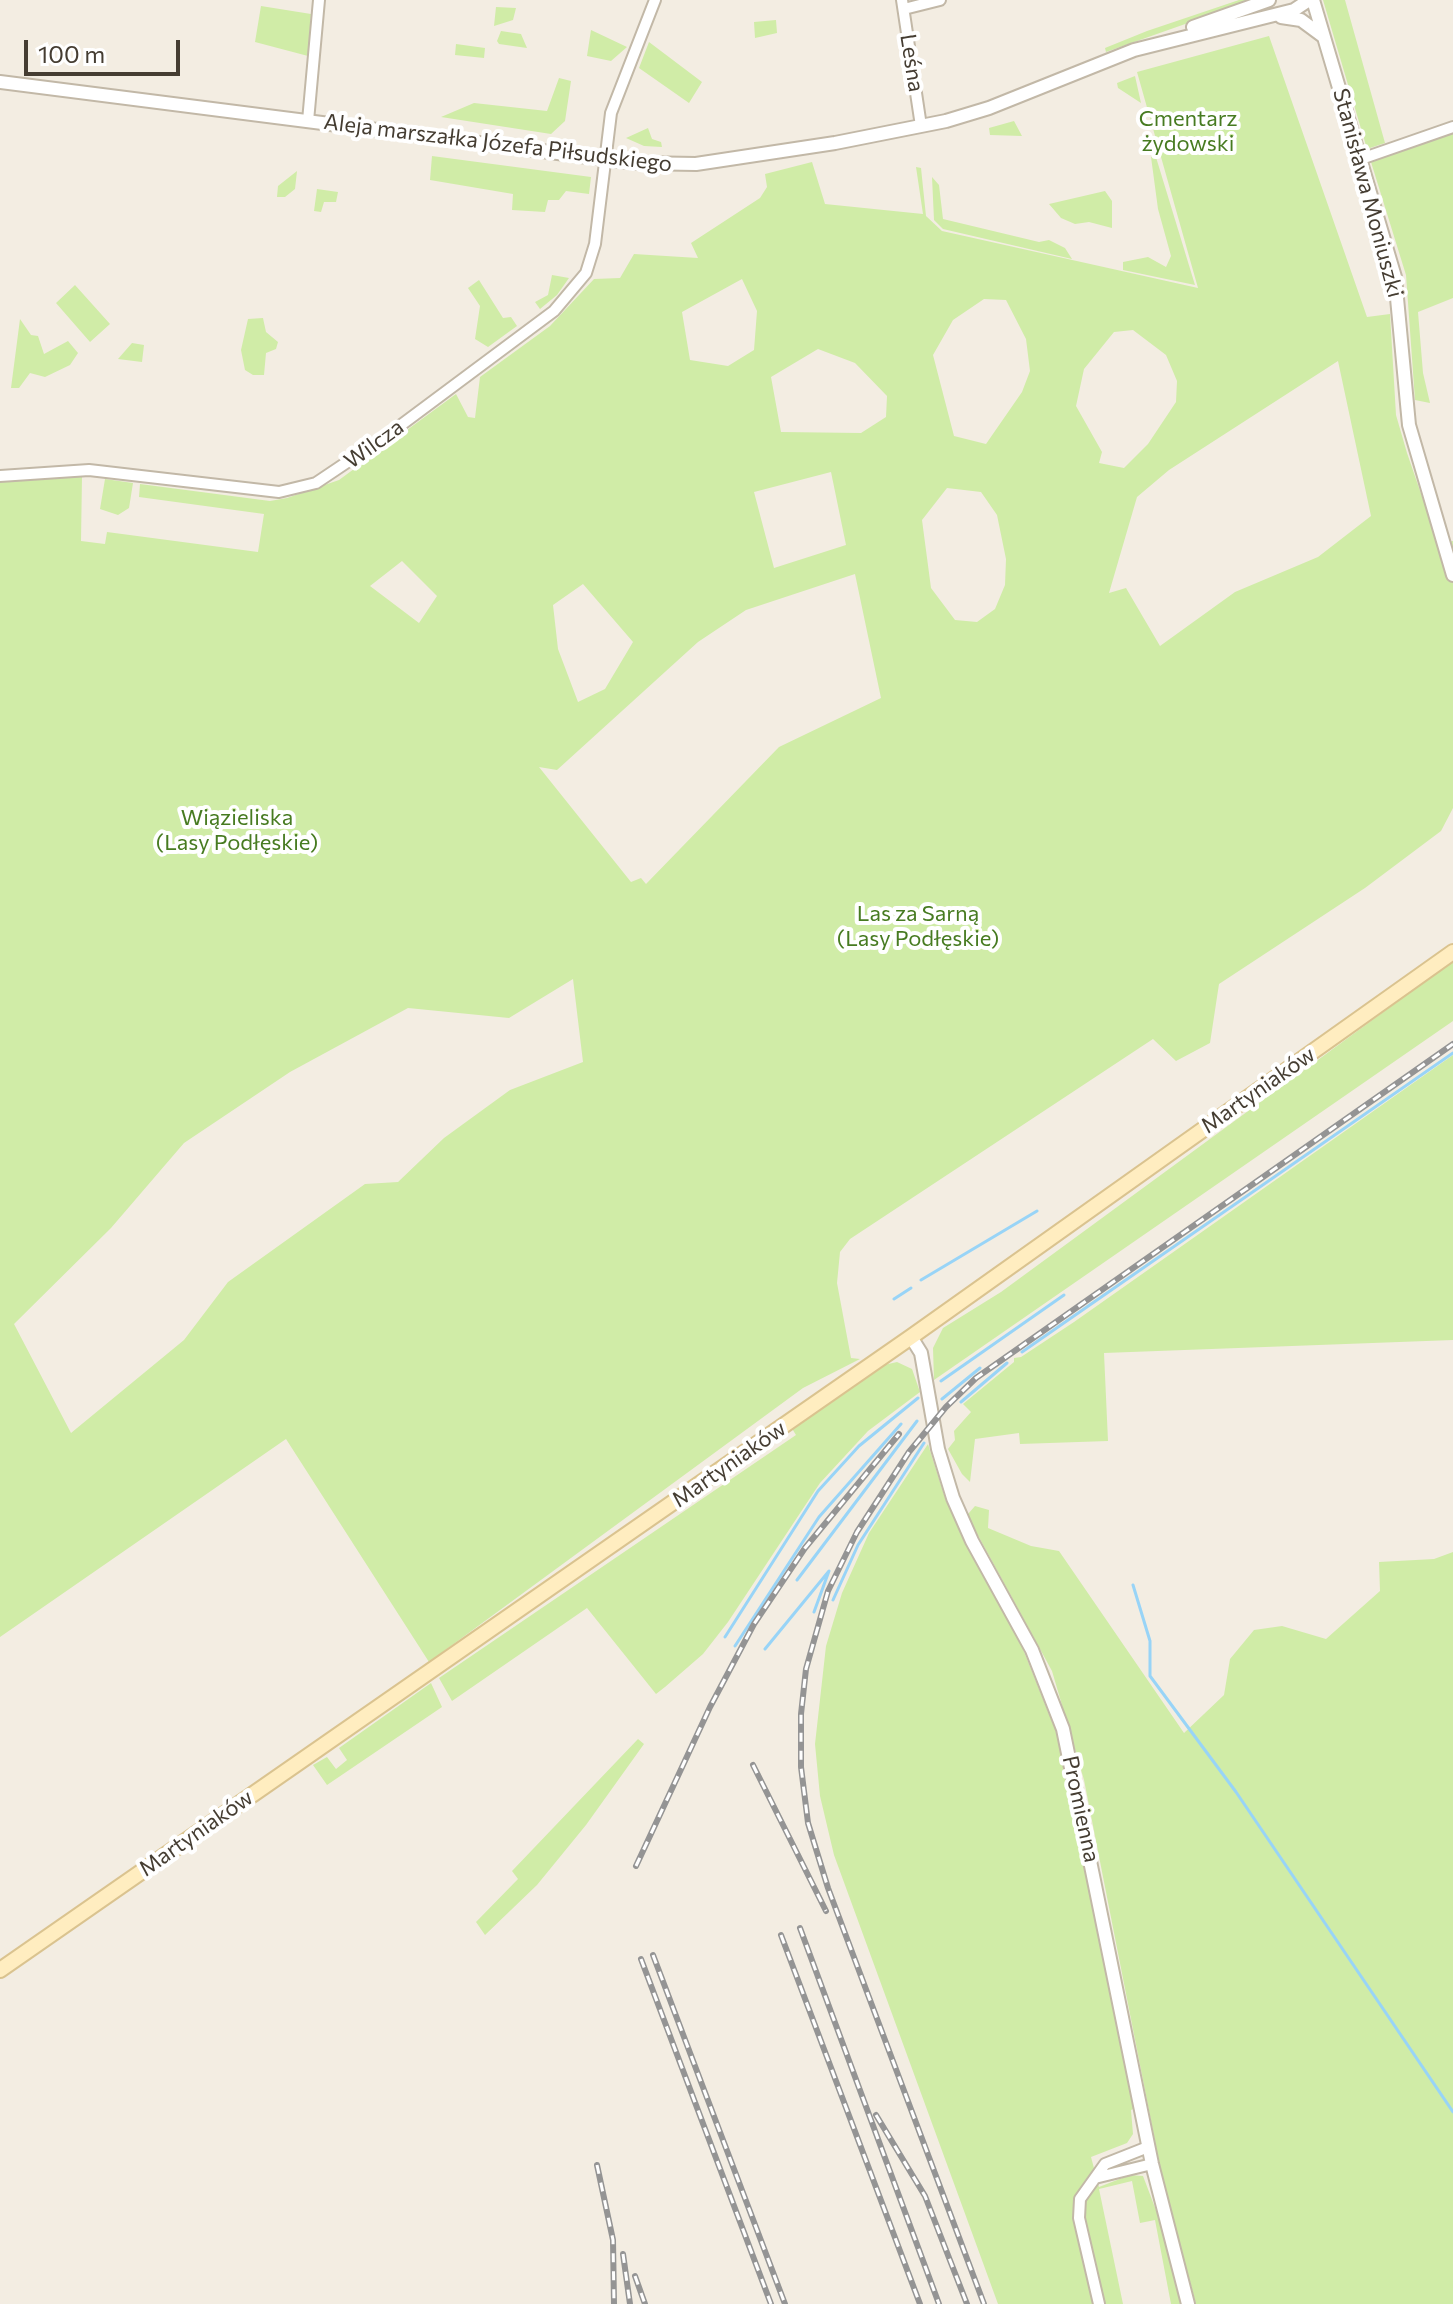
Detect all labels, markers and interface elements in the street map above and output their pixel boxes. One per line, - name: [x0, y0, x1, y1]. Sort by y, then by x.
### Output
- scale bar: [28, 24, 184, 74]
- street label: Leśna: [894, 32, 930, 94]
- text: 100 m: [38, 39, 105, 68]
- street label: Stanisława Moniuszki: [1327, 85, 1409, 301]
- park label: Cmentarz żydowski: [1139, 106, 1237, 158]
- street label: Aleja marszałka Józefa Piłsudskiego: [322, 109, 674, 177]
- street label: Wilcza: [339, 414, 409, 474]
- park label: Wiązieliska (Lasy Podłęskie): [156, 805, 318, 856]
- park label: Las za Sarną (Lasy Podłęskie): [837, 901, 999, 952]
- street label: Martyniaków: [1196, 1041, 1320, 1139]
- street label: Martyniaków: [667, 1415, 791, 1513]
- street label: Promienna: [1057, 1753, 1105, 1865]
- street label: Martyniaków: [134, 1784, 258, 1882]

